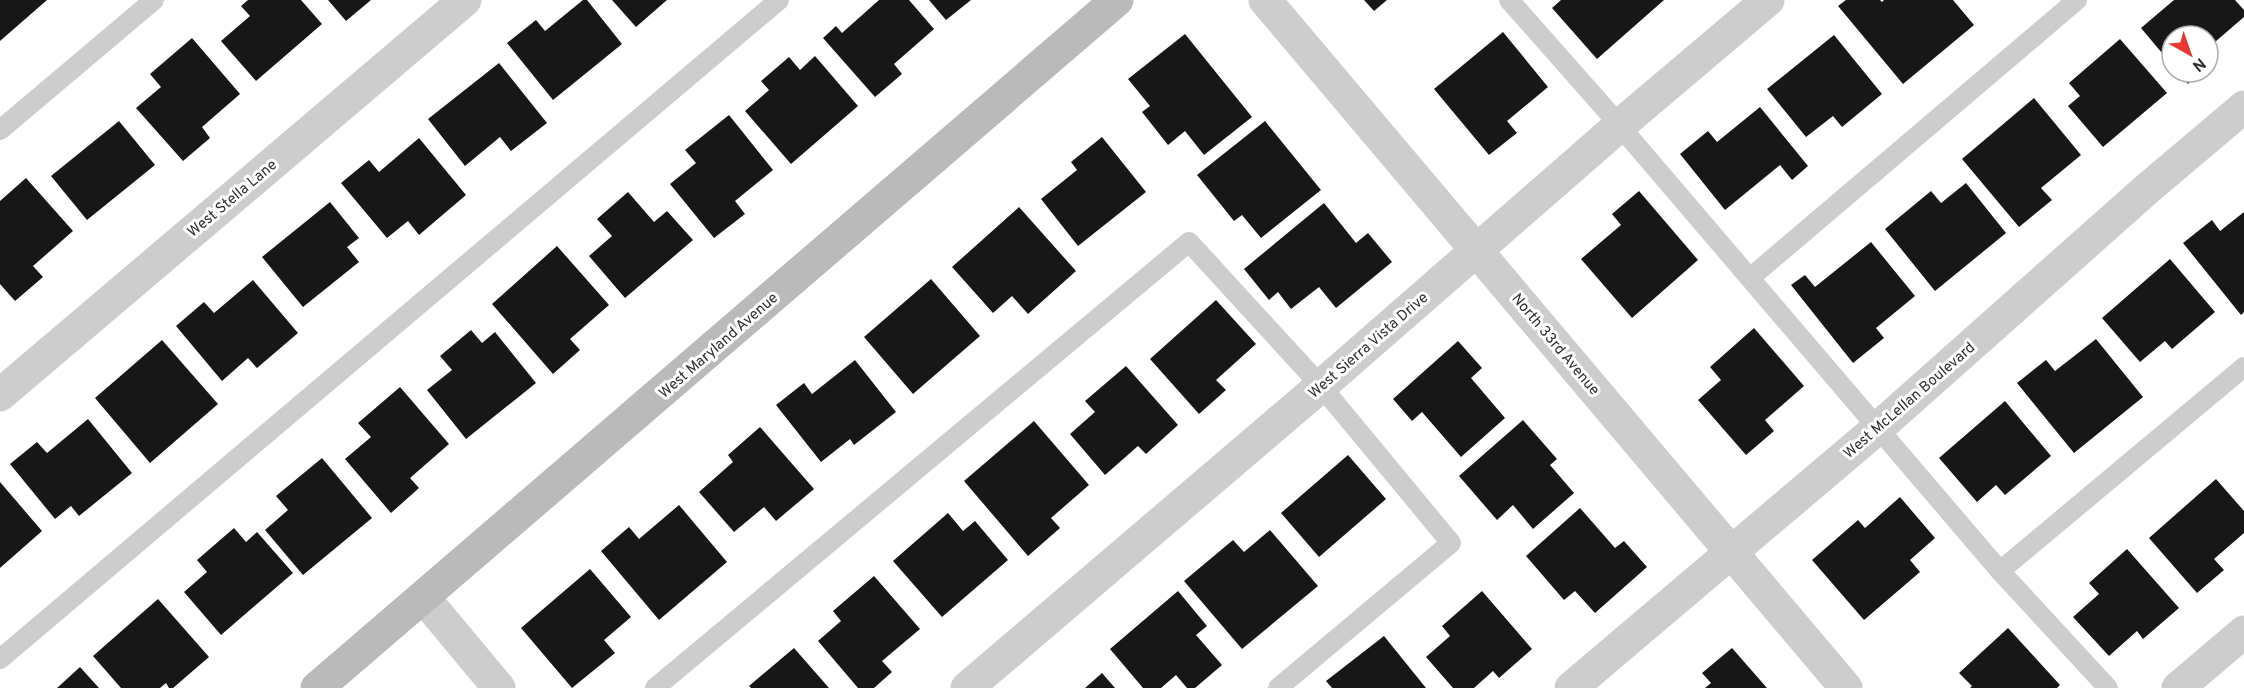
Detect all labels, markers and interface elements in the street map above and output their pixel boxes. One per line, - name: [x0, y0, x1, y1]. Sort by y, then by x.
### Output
- north arrow: [2160, 24, 2220, 84]
- text: N: [2188, 53, 2209, 75]
- street label: West Stella Lane: [184, 156, 282, 242]
- street label: West Maryland Avenue: [655, 289, 783, 403]
- street label: West Sierra Vista Drive: [1305, 289, 1433, 403]
- street label: North 33rd Avenue: [1507, 290, 1603, 400]
- street label: West McLellan Boulevard: [1840, 339, 1980, 463]

